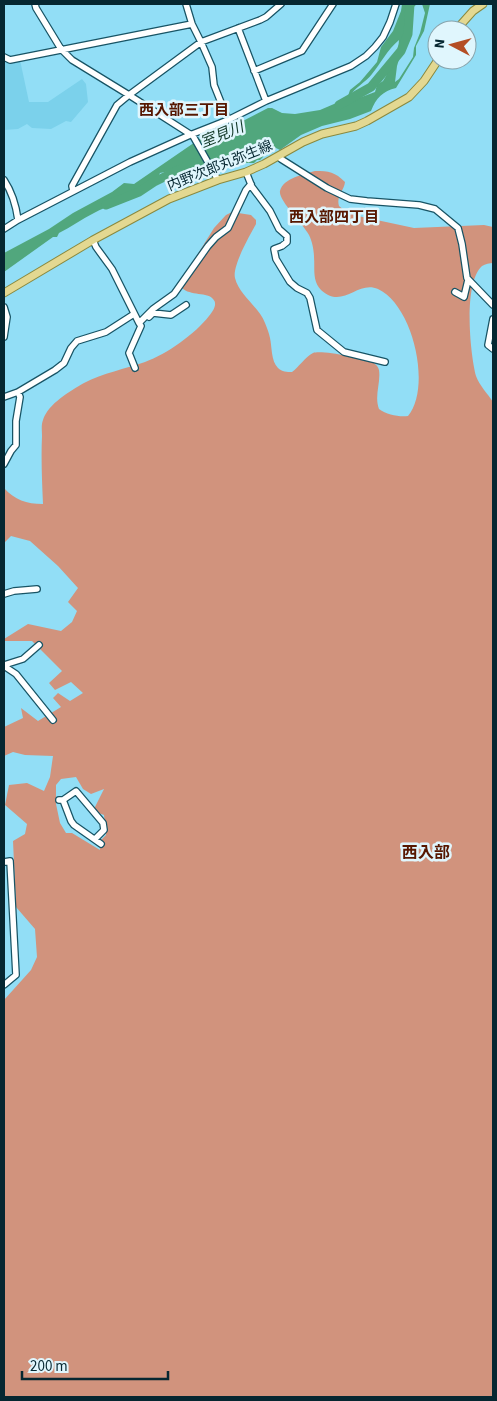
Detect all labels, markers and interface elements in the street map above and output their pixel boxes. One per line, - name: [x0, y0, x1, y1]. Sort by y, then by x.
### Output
- north arrow: [427, 20, 477, 70]
- text: N: [430, 38, 450, 49]
- district label: 西入部三丁目: [139, 100, 229, 121]
- water label: 室見川: [197, 116, 249, 153]
- street label: 内野次郎丸弥生線: [164, 136, 276, 196]
- district label: 西入部四丁目: [289, 207, 379, 228]
- district label: 西入部: [402, 842, 450, 864]
- scale bar: [22, 1348, 169, 1380]
- text: 200 m: [30, 1356, 68, 1377]

